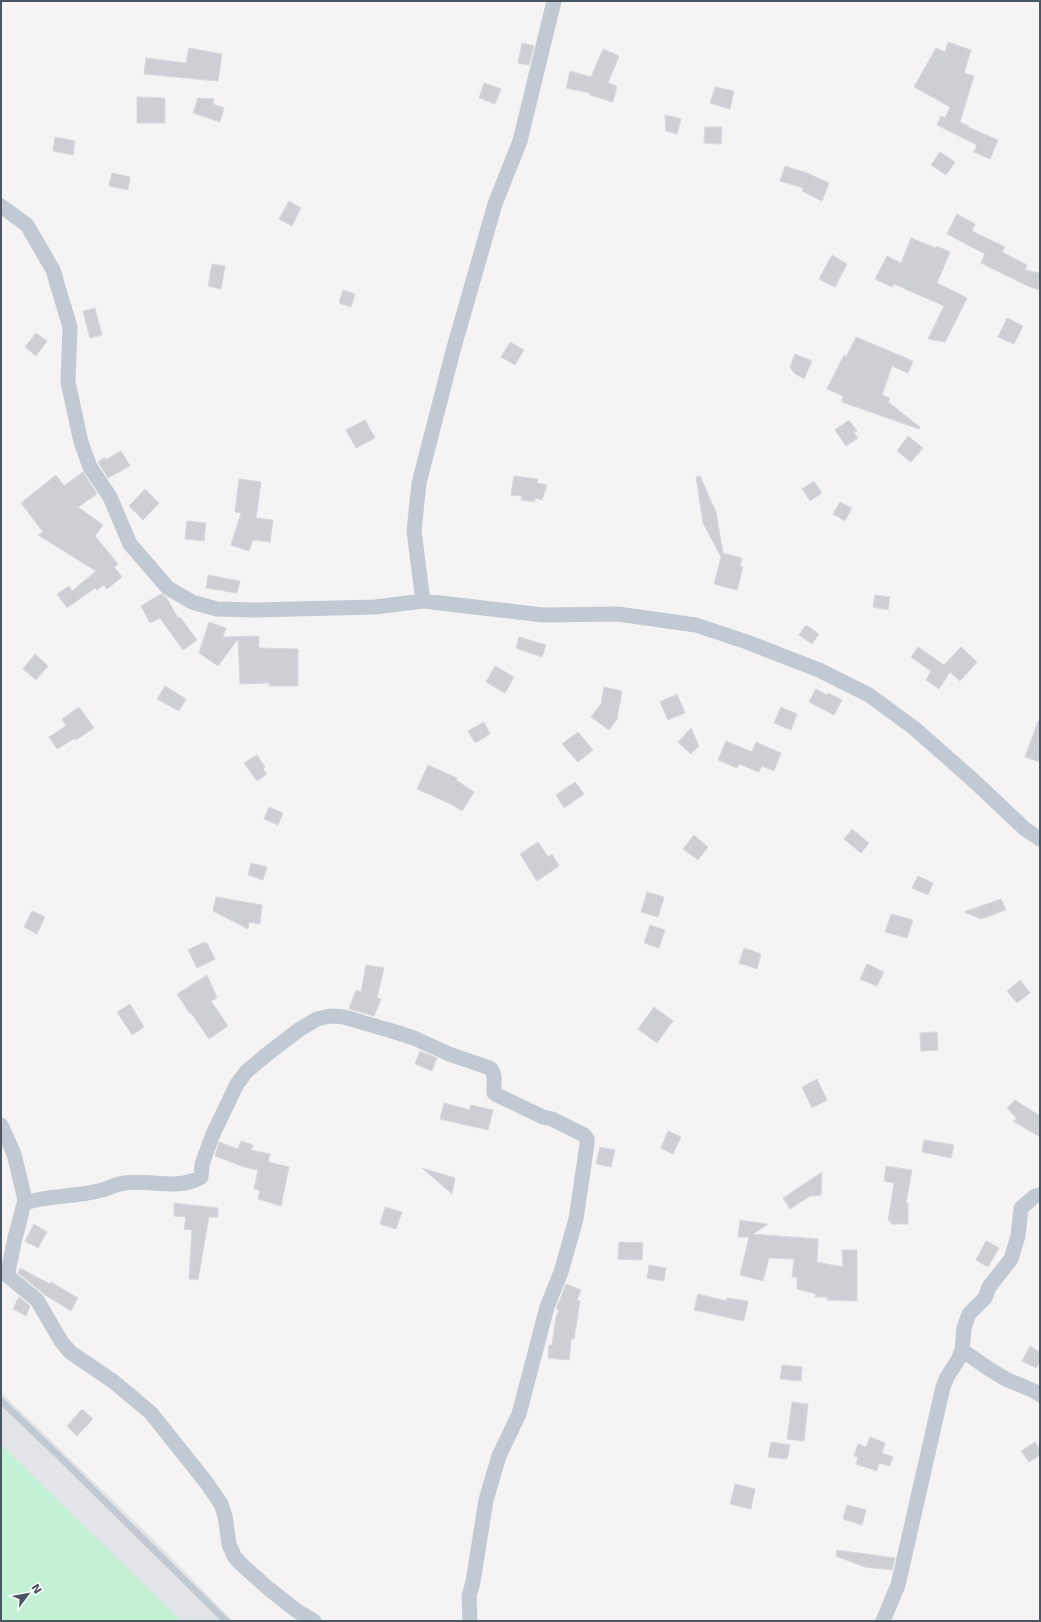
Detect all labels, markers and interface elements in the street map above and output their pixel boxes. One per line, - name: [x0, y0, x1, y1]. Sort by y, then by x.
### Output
- north arrow: [8, 1574, 48, 1614]
- text: N: [28, 1582, 44, 1596]

